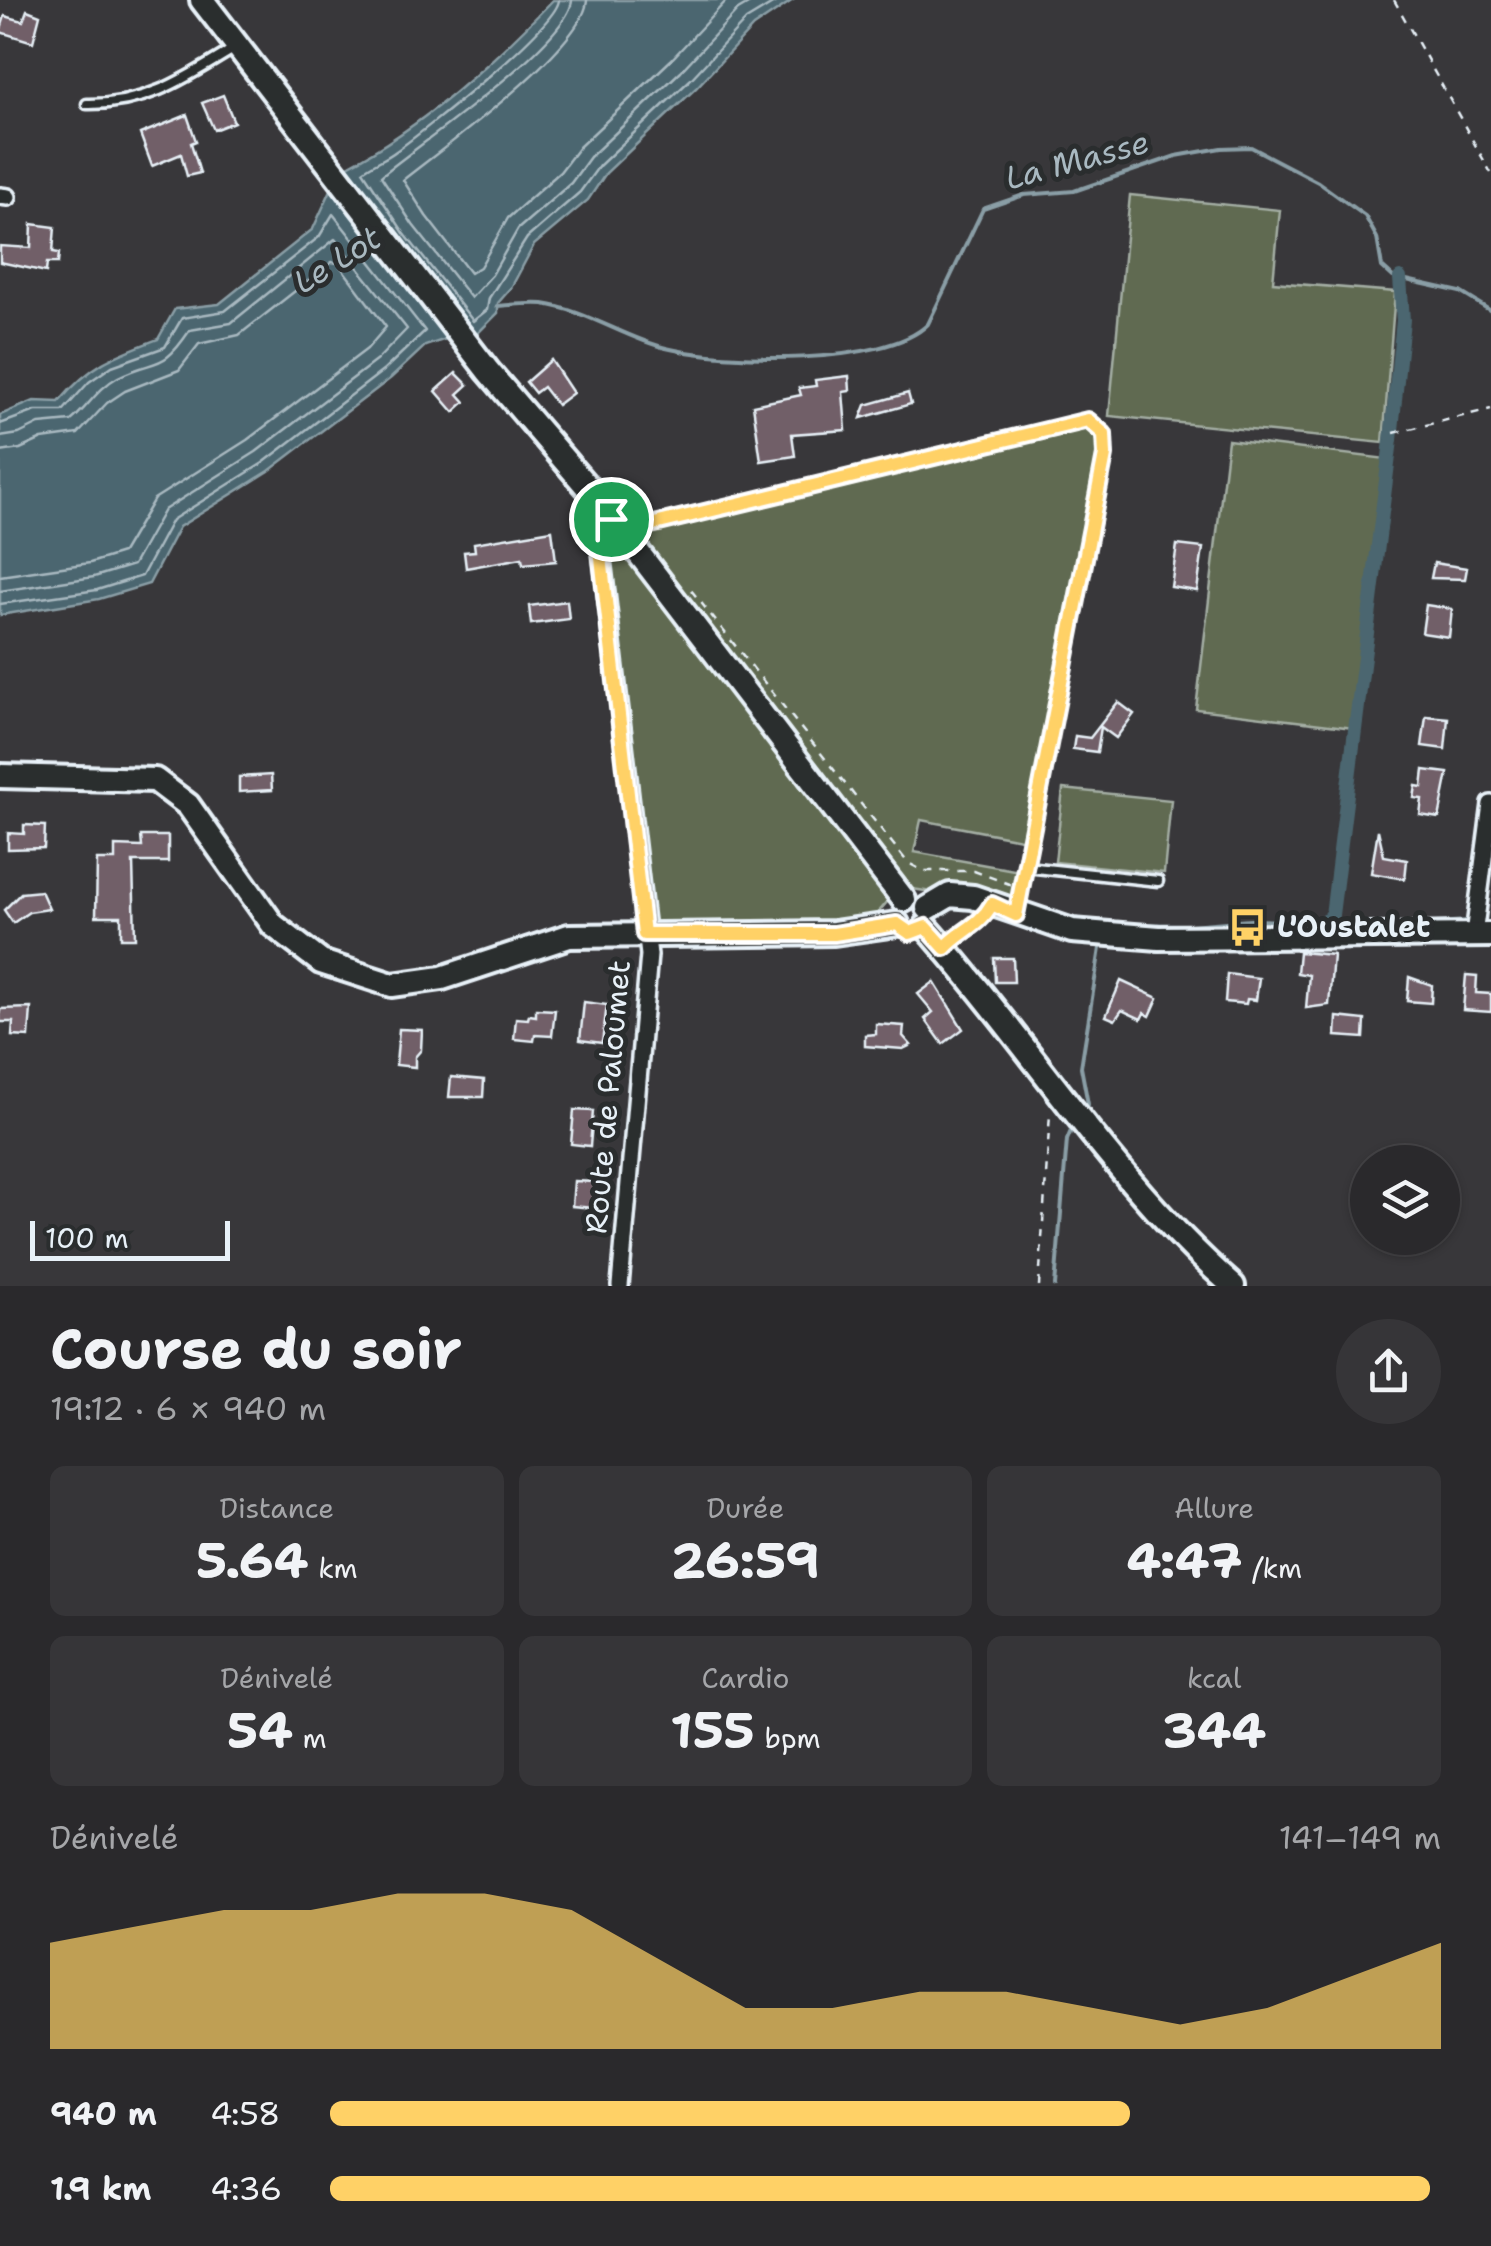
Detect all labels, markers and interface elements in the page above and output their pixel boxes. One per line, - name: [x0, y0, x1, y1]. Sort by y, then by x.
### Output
- water label: La Masse: [1000, 120, 1154, 199]
- water label: Le Lot: [285, 216, 389, 303]
- pin: [569, 477, 654, 562]
- icon: arrive: [584, 492, 639, 547]
- bus stop icon: L'Oustalet: [1226, 906, 1268, 948]
- place label: L'Oustalet: [1277, 906, 1430, 947]
- street label: Route de Paloumet: [575, 958, 640, 1235]
- map controls: [1350, 1145, 1460, 1255]
- button: layers: [1350, 1145, 1460, 1255]
- scale bar: [30, 1216, 230, 1260]
- text: 100 m: [45, 1219, 129, 1257]
- text: Course du soir: [50, 1312, 462, 1386]
- button: share: [1336, 1319, 1441, 1424]
- text: 19:12 · 6 × 940 m: [50, 1387, 326, 1430]
- text: Distance: [219, 1489, 334, 1527]
- text: Durée: [707, 1489, 784, 1527]
- text: Allure: [1174, 1489, 1254, 1527]
- text: 5.64: [196, 1527, 309, 1594]
- text: 26:59: [671, 1527, 820, 1594]
- text: 4:47: [1126, 1527, 1242, 1594]
- text: km: [309, 1549, 358, 1587]
- text: /km: [1242, 1549, 1302, 1587]
- text: Dénivelé: [221, 1659, 333, 1697]
- text: Cardio: [702, 1659, 789, 1697]
- text: kcal: [1187, 1659, 1241, 1697]
- text: 54: [227, 1697, 293, 1764]
- text: 155: [670, 1697, 755, 1764]
- text: 344: [1162, 1697, 1266, 1764]
- text: m: [293, 1719, 327, 1757]
- text: bpm: [755, 1719, 821, 1757]
- text: Dénivelé: [50, 1816, 179, 1859]
- text: 141–149 m: [1279, 1816, 1441, 1859]
- text: 940 m: [50, 2092, 157, 2135]
- text: 4:58: [210, 2092, 280, 2135]
- text: 1.9 km: [50, 2167, 151, 2210]
- text: 4:36: [210, 2167, 282, 2210]

